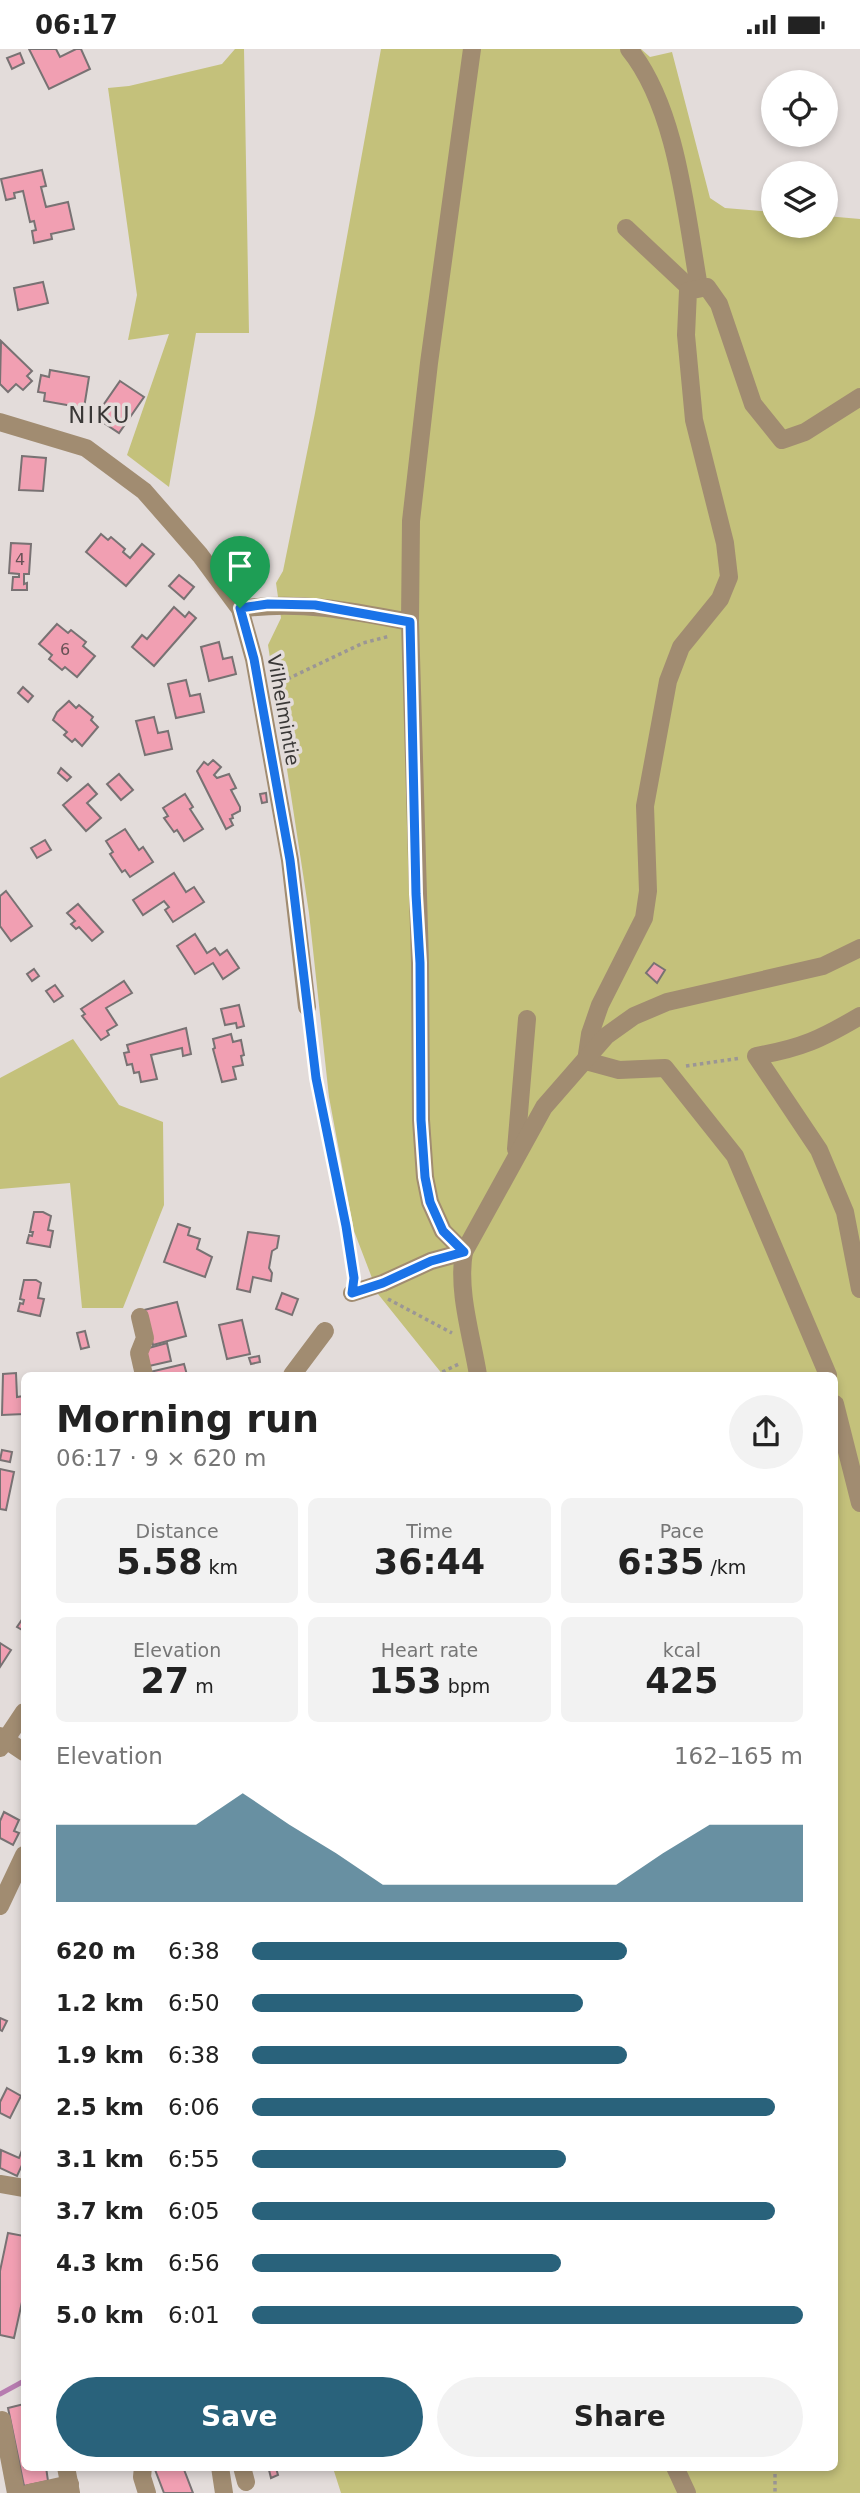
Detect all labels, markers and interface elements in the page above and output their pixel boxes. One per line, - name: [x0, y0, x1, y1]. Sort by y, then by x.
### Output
- text: 06:17: [35, 10, 118, 40]
- map controls: [761, 70, 838, 238]
- button: locate: [761, 70, 838, 147]
- button: layers: [761, 161, 838, 238]
- district label: NIKU: [68, 402, 132, 428]
- pin: [210, 536, 270, 608]
- icon: arrive: [221, 547, 259, 585]
- house number: 4: [15, 550, 25, 569]
- house number: 6: [60, 640, 70, 659]
- street label: Vilhelmintie: [263, 653, 305, 767]
- button: share: [729, 1395, 803, 1469]
- text: Morning run: [56, 1397, 319, 1441]
- text: 06:17 · 9 × 620 m: [56, 1445, 266, 1471]
- text: Distance: [136, 1520, 219, 1542]
- text: Time: [406, 1520, 453, 1542]
- text: Pace: [660, 1520, 704, 1542]
- text: 5.58: [116, 1542, 203, 1582]
- text: 36:44: [374, 1542, 485, 1582]
- text: 6:35: [617, 1542, 704, 1582]
- text: km: [203, 1556, 238, 1578]
- text: /km: [704, 1556, 746, 1578]
- text: Elevation: [133, 1639, 221, 1661]
- text: Heart rate: [381, 1639, 478, 1661]
- text: kcal: [663, 1639, 701, 1661]
- text: 27: [141, 1661, 189, 1701]
- text: 153: [369, 1661, 442, 1701]
- text: 425: [645, 1661, 718, 1701]
- text: m: [189, 1675, 214, 1697]
- text: bpm: [442, 1675, 490, 1697]
- text: Elevation: [56, 1743, 163, 1769]
- text: 162–165 m: [674, 1743, 803, 1769]
- text: 620 m: [56, 1938, 136, 1964]
- text: 6:38: [168, 1938, 220, 1964]
- text: 1.2 km: [56, 1990, 144, 2016]
- text: 6:50: [168, 1990, 220, 2016]
- text: 1.9 km: [56, 2042, 144, 2068]
- text: 6:38: [168, 2042, 220, 2068]
- text: 2.5 km: [56, 2094, 144, 2120]
- text: 6:06: [168, 2094, 220, 2120]
- text: 3.1 km: [56, 2146, 144, 2172]
- text: 6:55: [168, 2146, 220, 2172]
- text: 3.7 km: [56, 2198, 144, 2224]
- text: 6:05: [168, 2198, 220, 2224]
- text: 4.3 km: [56, 2250, 144, 2276]
- text: 6:56: [168, 2250, 220, 2276]
- text: 5.0 km: [56, 2302, 144, 2328]
- text: 6:01: [168, 2302, 220, 2328]
- button: Save: [56, 2377, 423, 2457]
- button: Share: [437, 2377, 803, 2457]

